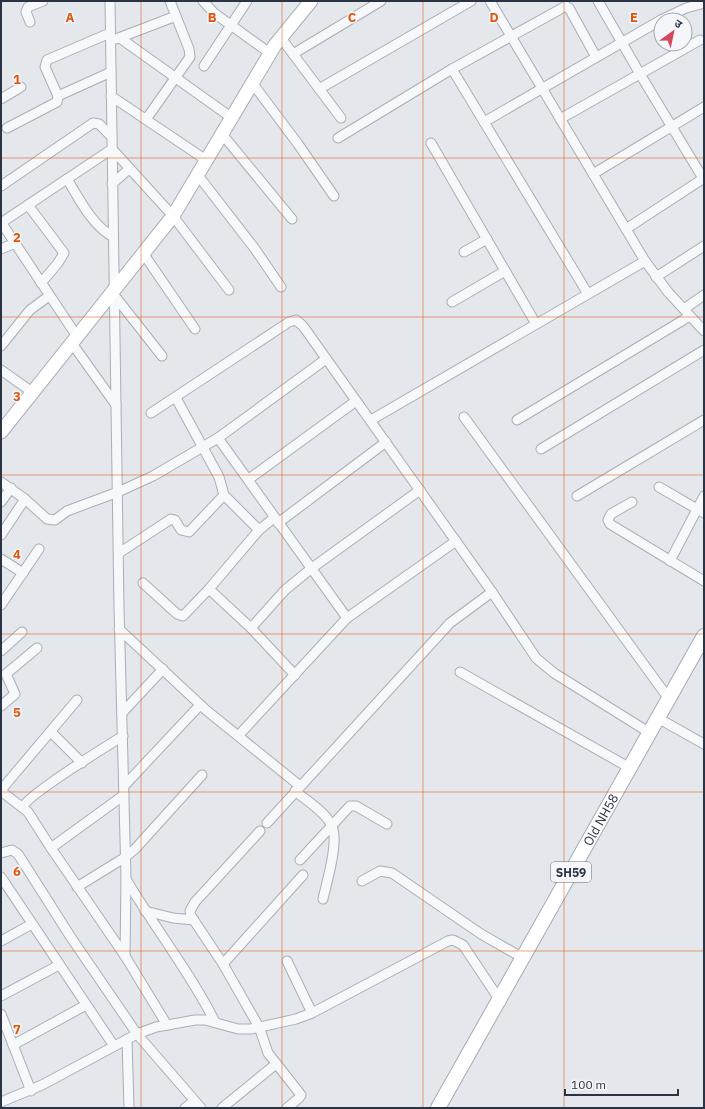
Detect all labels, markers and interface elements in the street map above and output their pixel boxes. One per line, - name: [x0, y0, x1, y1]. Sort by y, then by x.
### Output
- text: A: [66, 9, 75, 26]
- text: B: [208, 9, 217, 26]
- text: C: [348, 9, 357, 26]
- text: D: [489, 9, 499, 26]
- text: E: [630, 9, 638, 26]
- north arrow: [653, 12, 693, 52]
- text: उ: [672, 16, 685, 32]
- text: 1: [13, 71, 21, 88]
- text: 2: [13, 229, 21, 246]
- text: 3: [13, 388, 21, 405]
- text: 4: [13, 546, 21, 563]
- text: 5: [13, 704, 21, 721]
- street label: Old NH58: [579, 790, 622, 849]
- road number: SH59: [551, 862, 591, 882]
- text: 6: [13, 863, 21, 880]
- text: 7: [13, 1021, 21, 1038]
- scale bar: [565, 1071, 678, 1097]
- text: 100 m: [571, 1077, 606, 1092]

